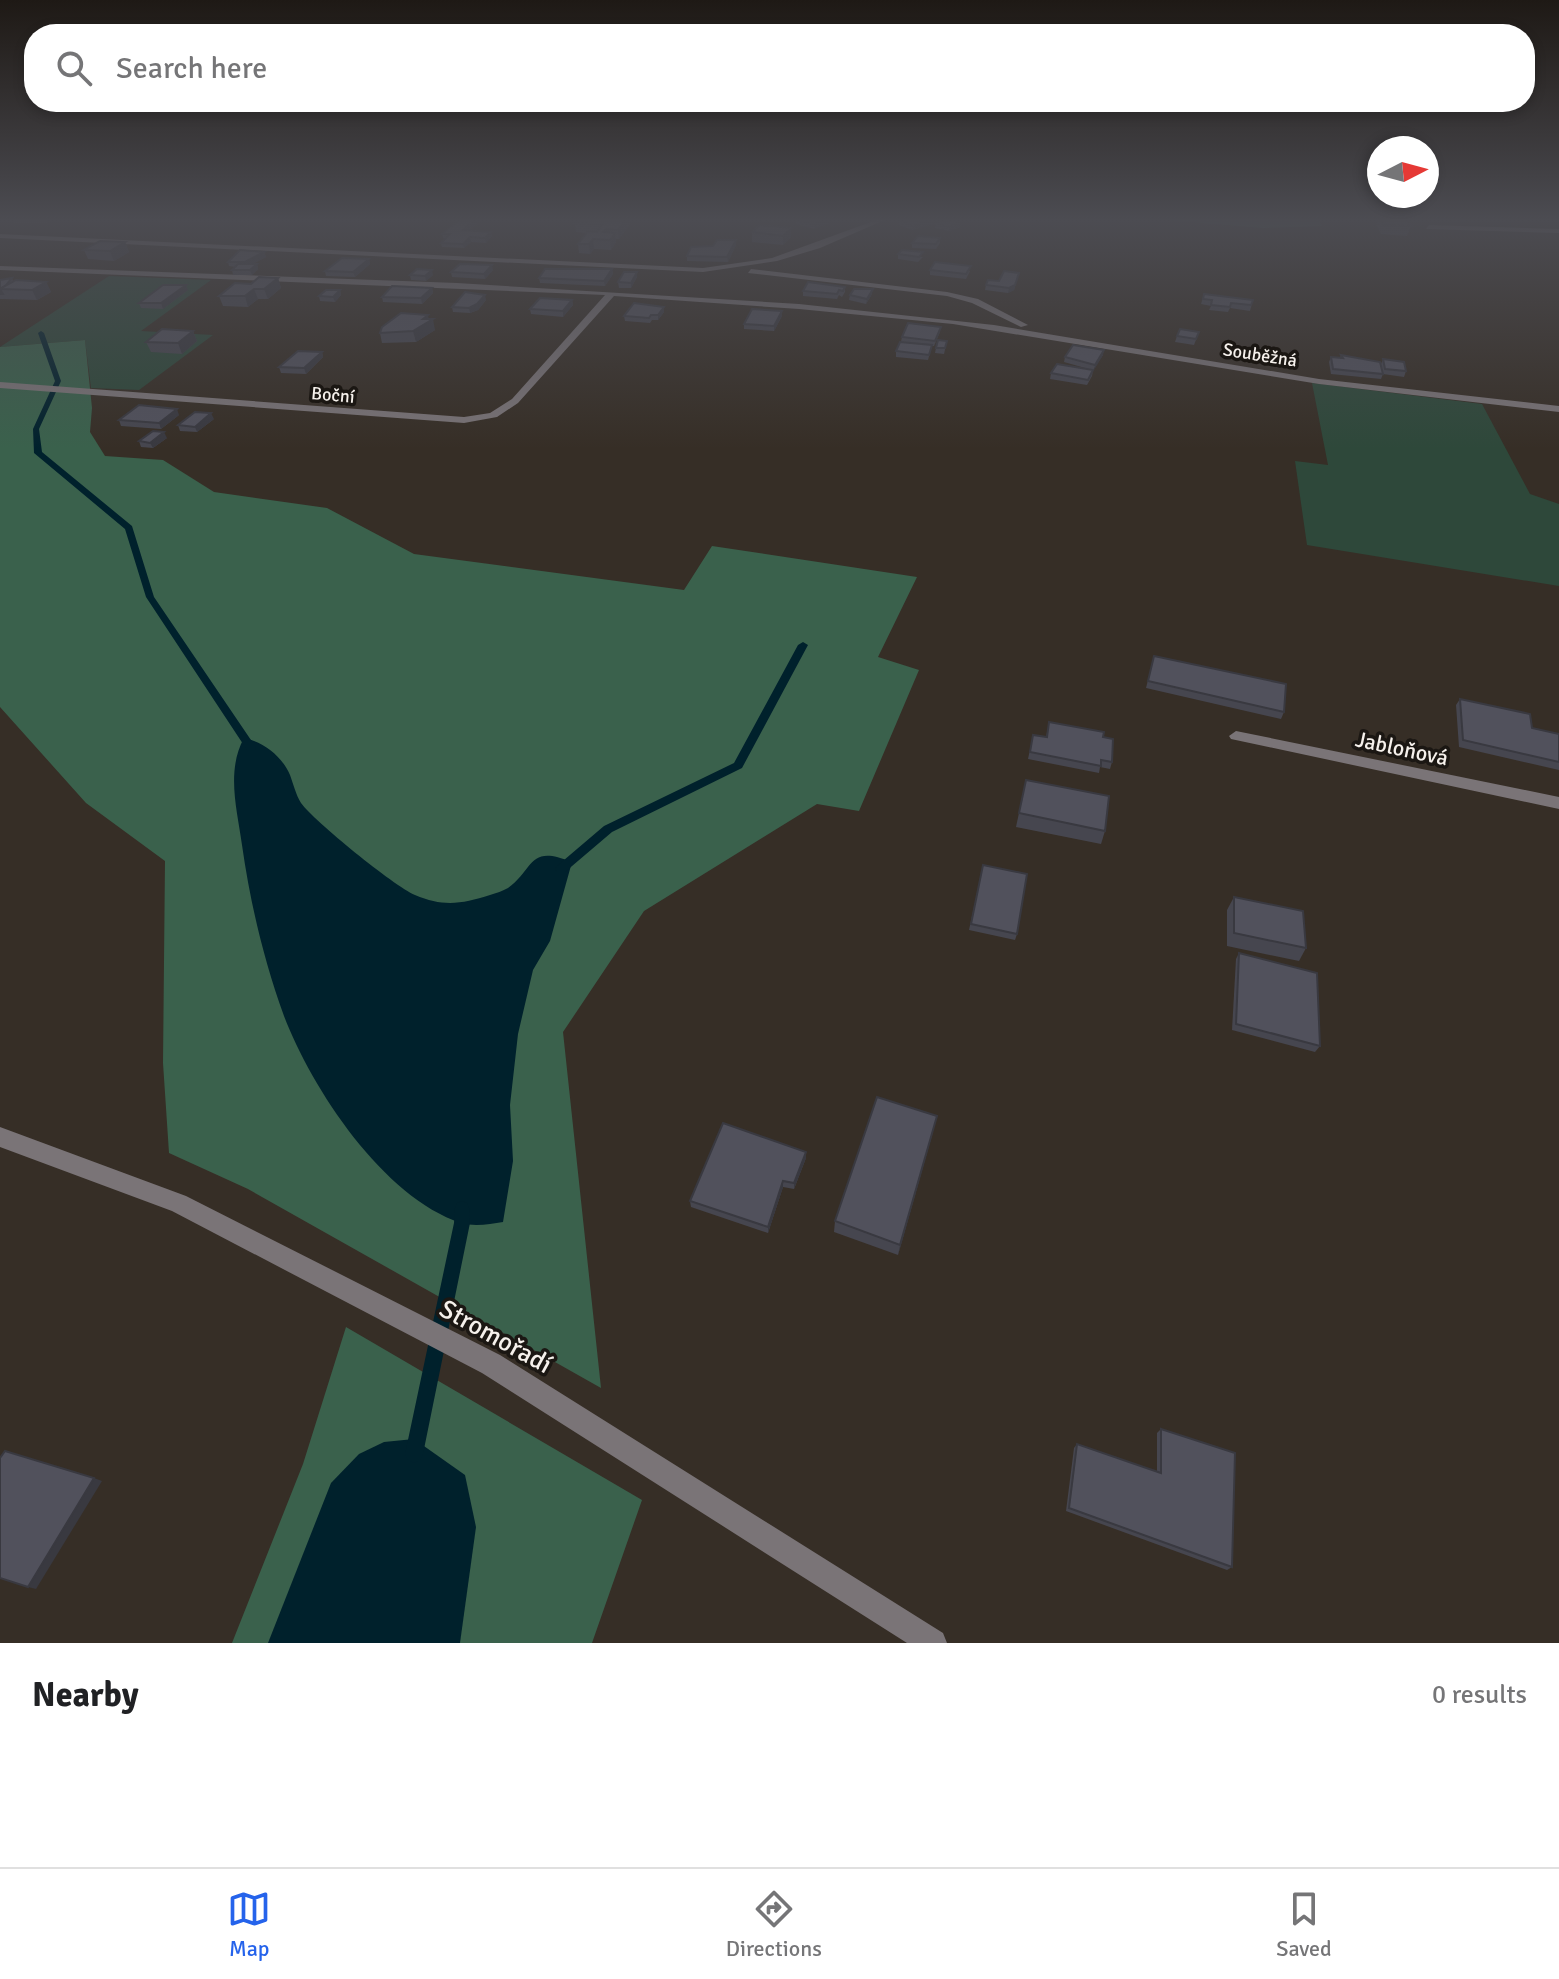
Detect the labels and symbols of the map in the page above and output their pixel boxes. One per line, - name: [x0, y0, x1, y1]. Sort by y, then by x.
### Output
- north arrow: [1367, 136, 1439, 208]
- street label: Souběžná: [1221, 338, 1299, 372]
- street label: Boční: [310, 382, 356, 408]
- street label: Jabloňová: [1353, 726, 1451, 771]
- street label: Stromořadí: [434, 1293, 557, 1381]

